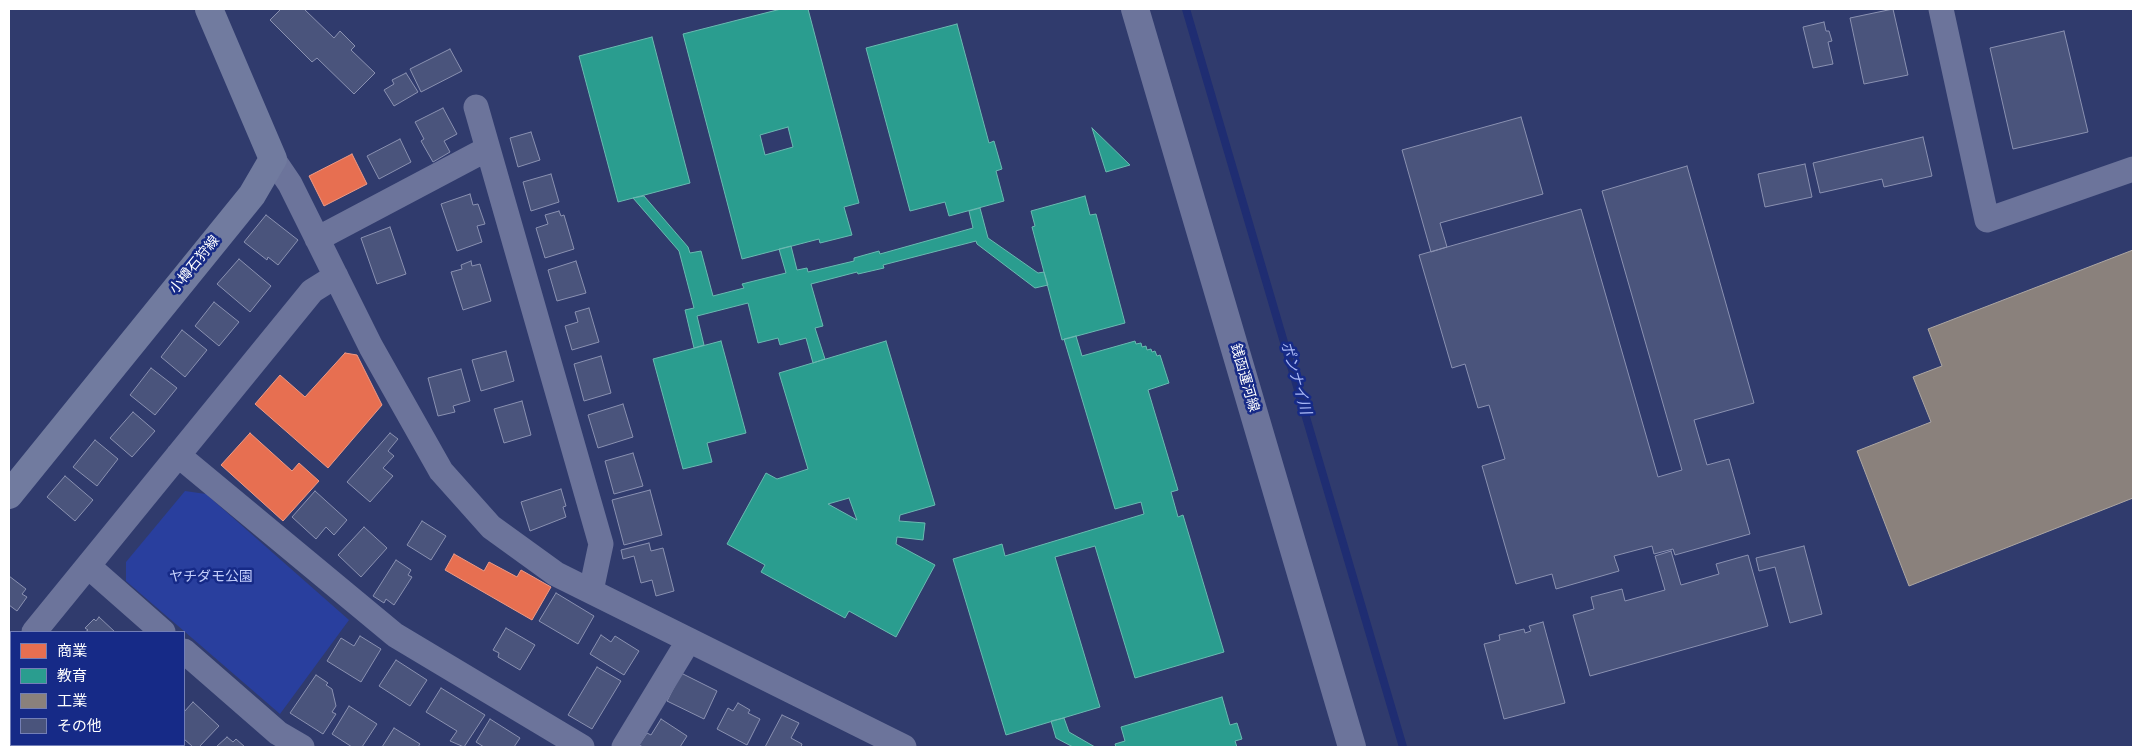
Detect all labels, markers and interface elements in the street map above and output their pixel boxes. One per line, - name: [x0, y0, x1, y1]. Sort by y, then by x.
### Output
- street label: 小樽石狩線: [166, 233, 224, 297]
- water label: ポンナイ川: [1276, 339, 1314, 417]
- street label: 銭函運河線: [1226, 342, 1262, 414]
- park label: ヤチダモ公園: [169, 569, 253, 585]
- legend: [10, 631, 185, 746]
- text: 商業: [57, 640, 87, 661]
- text: 教育: [57, 665, 87, 686]
- text: 工業: [57, 690, 87, 711]
- text: その他: [57, 715, 102, 736]

